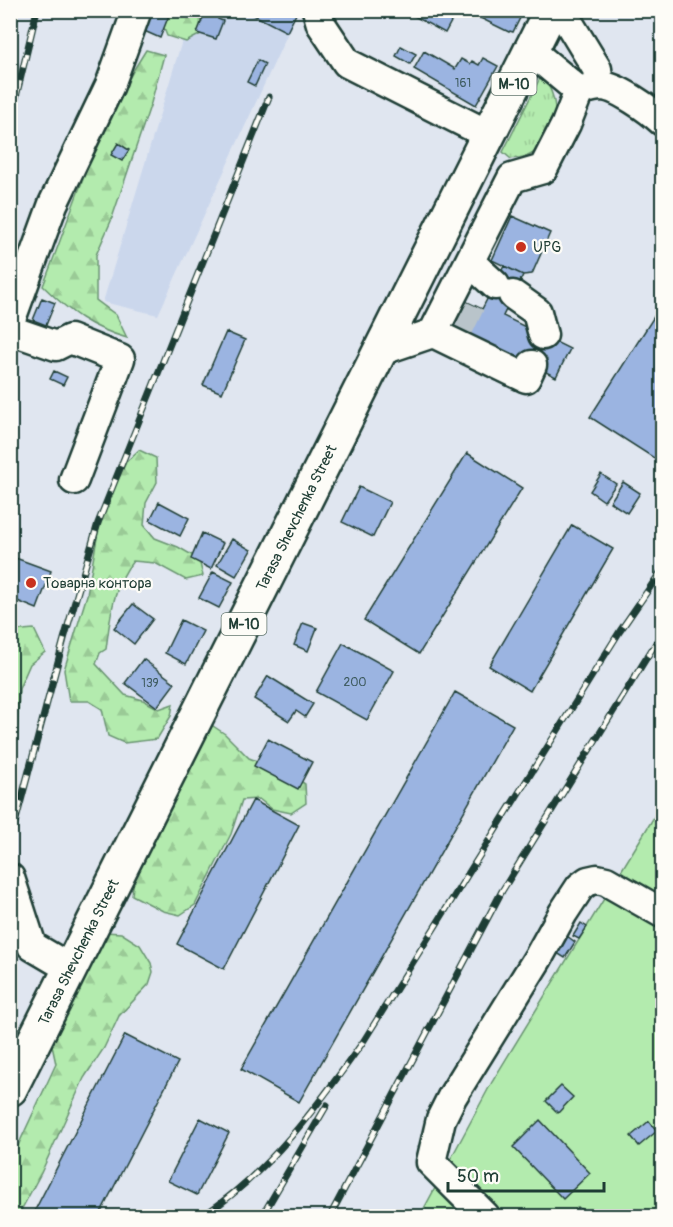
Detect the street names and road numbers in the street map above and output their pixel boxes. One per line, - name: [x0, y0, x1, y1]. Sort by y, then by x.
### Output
- road number: М-10: [492, 73, 536, 95]
- street label: Tarasa Shevchenka Street: [252, 441, 341, 594]
- road number: М-10: [222, 613, 266, 635]
- street label: Tarasa Shevchenka Street: [34, 875, 124, 1029]

